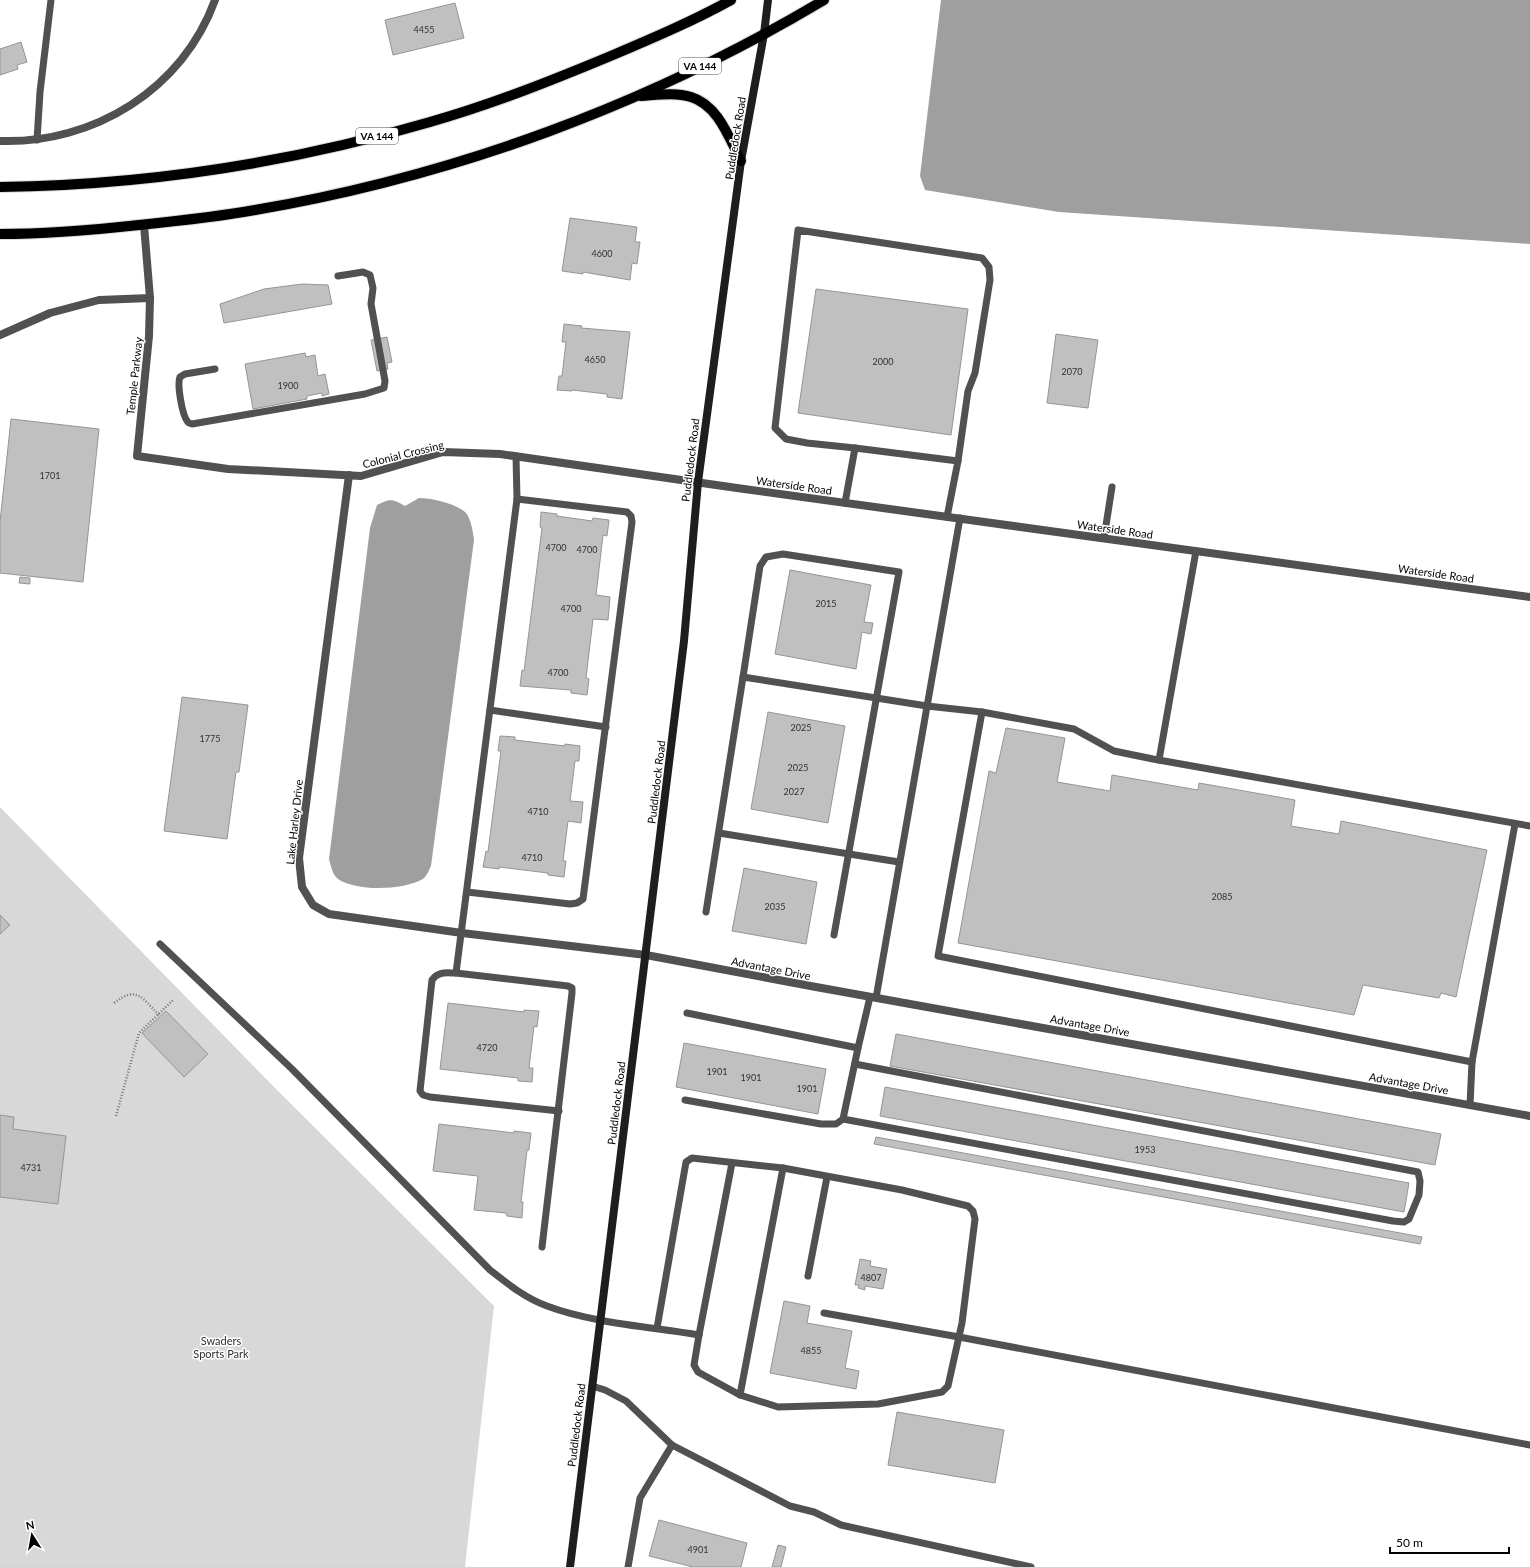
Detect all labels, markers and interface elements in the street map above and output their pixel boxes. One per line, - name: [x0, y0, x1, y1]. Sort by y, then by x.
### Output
- house number: 4455: [414, 24, 434, 35]
- road number: VA 144: [679, 58, 721, 74]
- street label: Puddledock Road: [722, 96, 748, 180]
- road number: VA 144: [356, 128, 398, 144]
- house number: 4600: [592, 248, 612, 259]
- street label: Temple Parkway: [123, 336, 145, 416]
- house number: 4650: [585, 354, 605, 365]
- house number: 2000: [873, 356, 893, 367]
- house number: 2070: [1062, 366, 1082, 377]
- house number: 1900: [278, 380, 298, 391]
- street label: Puddledock Road: [678, 418, 702, 502]
- street label: Colonial Crossing: [361, 438, 445, 470]
- house number: 1701: [40, 470, 60, 481]
- street label: Waterside Road: [755, 473, 833, 497]
- street label: Waterside Road: [1076, 517, 1154, 541]
- house number: 4700: [546, 542, 566, 553]
- house number: 4700: [577, 544, 597, 555]
- street label: Waterside Road: [1397, 561, 1475, 585]
- house number: 2015: [816, 598, 836, 609]
- house number: 4700: [561, 603, 581, 614]
- house number: 4700: [548, 667, 568, 678]
- house number: 2025: [791, 722, 811, 733]
- house number: 1775: [200, 733, 220, 744]
- street label: Puddledock Road: [644, 740, 668, 824]
- house number: 2025: [788, 762, 808, 773]
- street label: Lake Harley Drive: [283, 779, 305, 865]
- house number: 2027: [784, 786, 804, 797]
- house number: 4710: [528, 806, 548, 817]
- house number: 4710: [522, 852, 542, 863]
- house number: 2085: [1212, 891, 1232, 902]
- house number: 2035: [765, 901, 785, 912]
- street label: Advantage Drive: [730, 954, 812, 982]
- street label: Advantage Drive: [1049, 1012, 1131, 1038]
- house number: 4720: [477, 1042, 497, 1053]
- street label: Puddledock Road: [604, 1061, 628, 1145]
- house number: 1901: [707, 1066, 727, 1077]
- street label: Advantage Drive: [1368, 1070, 1450, 1096]
- house number: 1901: [741, 1072, 761, 1083]
- house number: 1901: [797, 1083, 817, 1094]
- house number: 1953: [1135, 1144, 1155, 1155]
- house number: 4731: [21, 1162, 41, 1173]
- house number: 4807: [861, 1272, 881, 1283]
- park label: Swaders Sports Park: [193, 1334, 249, 1360]
- house number: 4855: [801, 1345, 821, 1356]
- street label: Puddledock Road: [564, 1383, 588, 1467]
- north arrow: [12, 1515, 52, 1555]
- text: N: [25, 1518, 35, 1532]
- scale bar: [1390, 1529, 1509, 1555]
- text: 50 m: [1396, 1535, 1423, 1550]
- house number: 4901: [688, 1544, 708, 1555]

